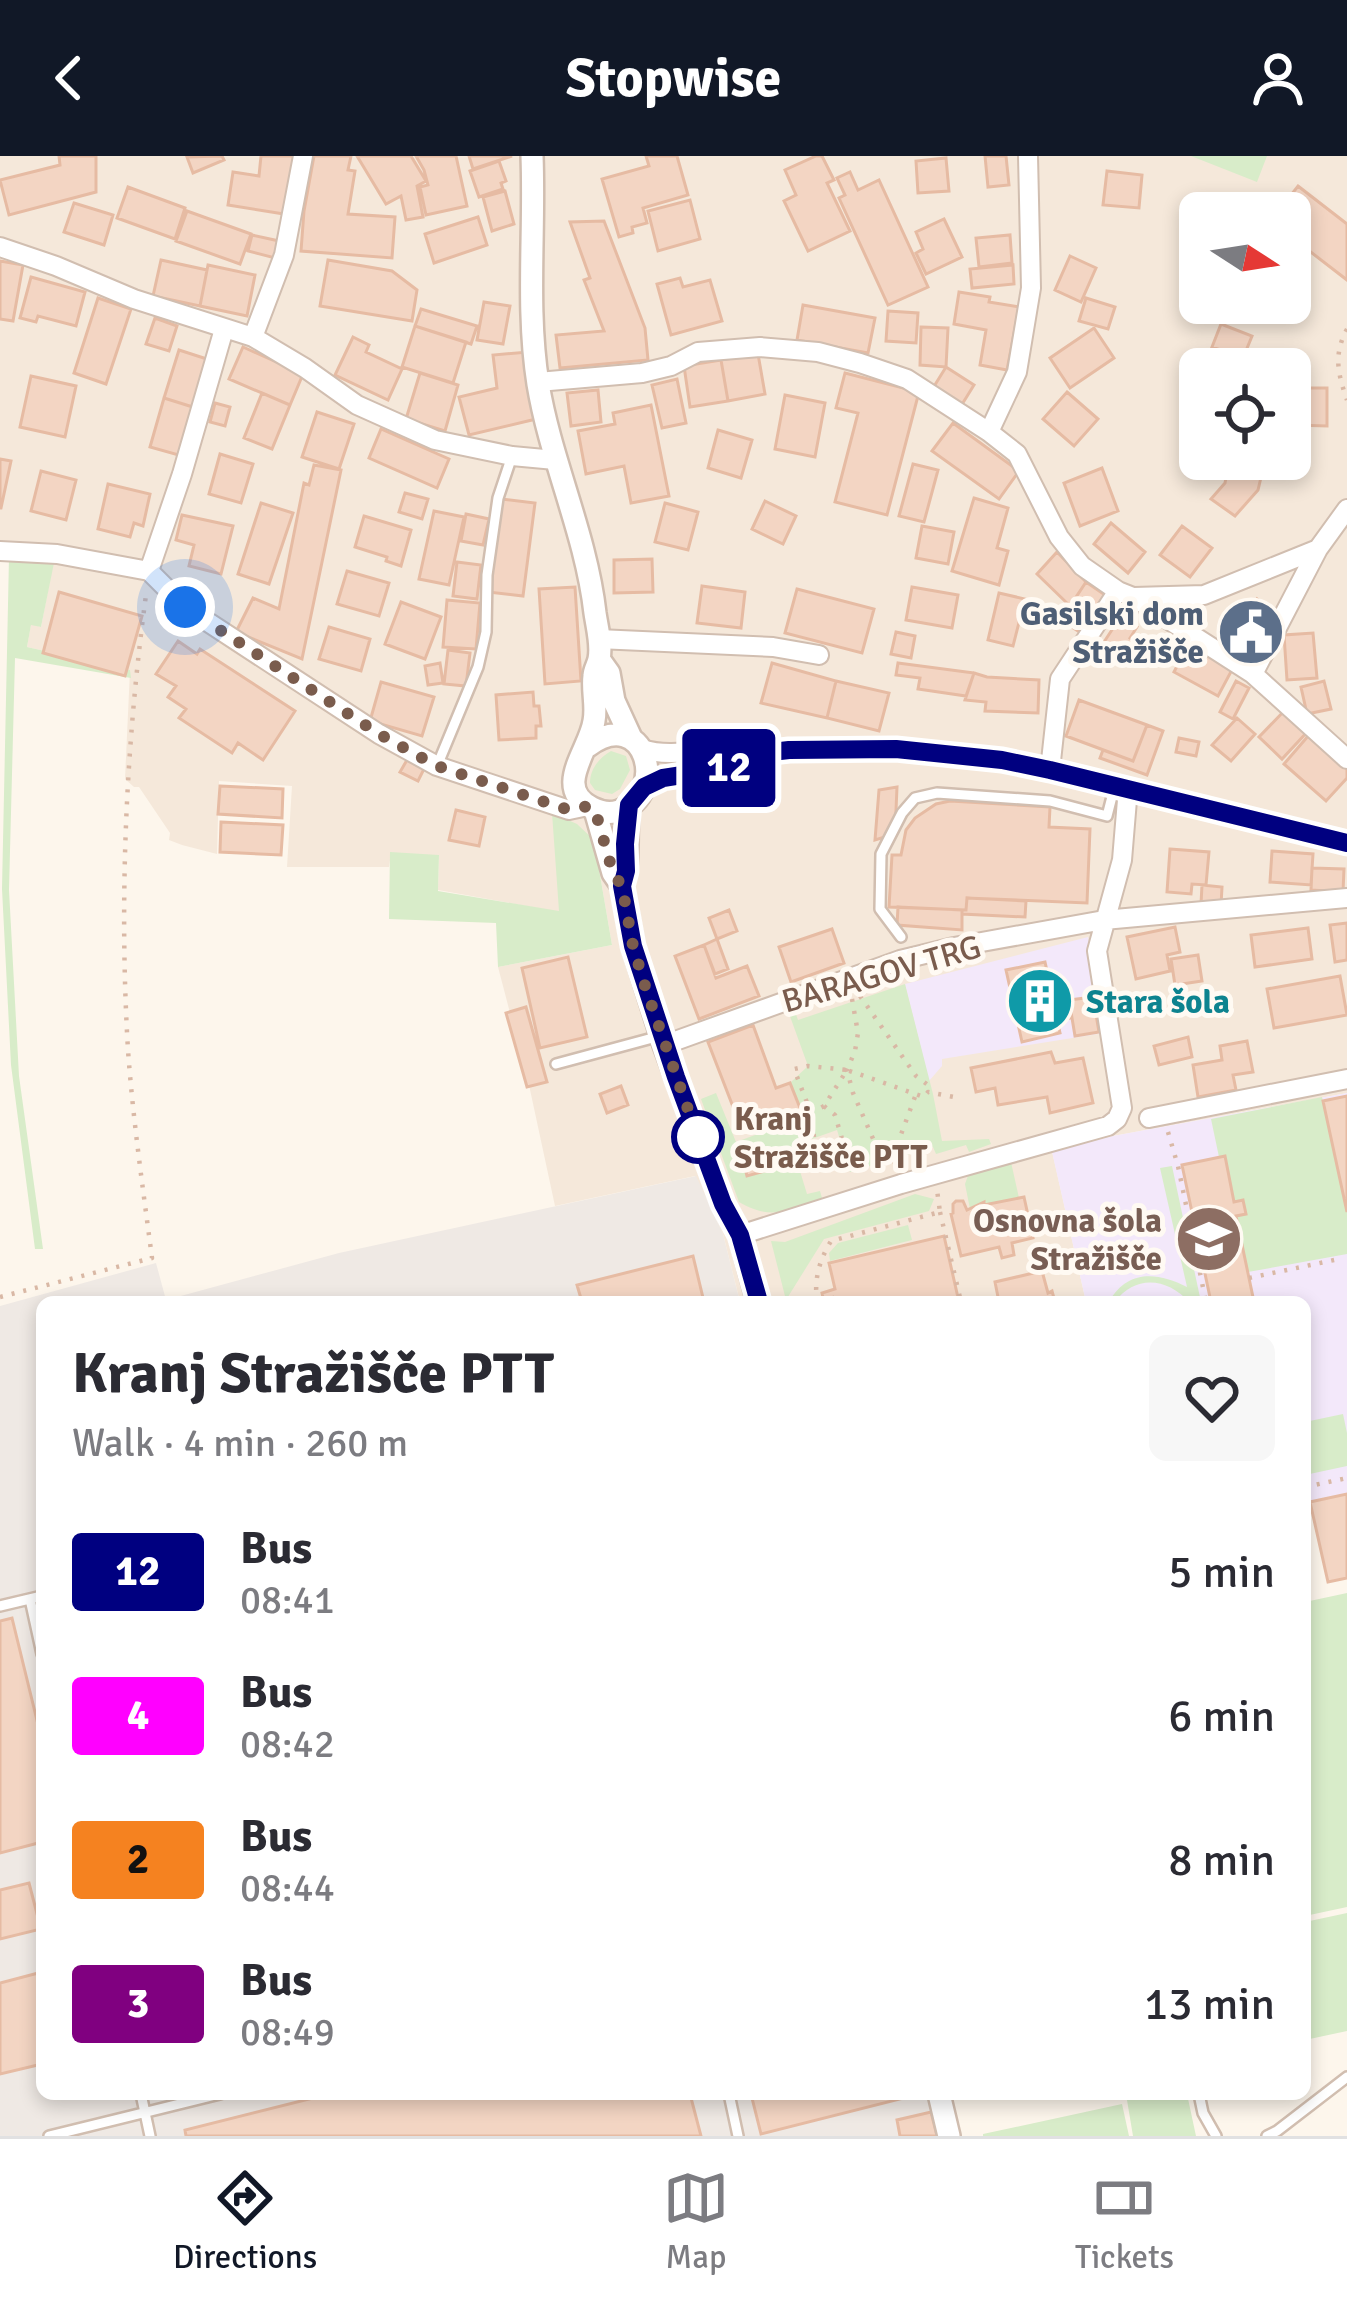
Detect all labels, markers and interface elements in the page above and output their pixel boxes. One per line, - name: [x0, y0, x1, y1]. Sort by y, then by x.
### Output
- icon: back: [36, 45, 102, 111]
- text: Stopwise: [566, 45, 781, 112]
- icon: person: [1245, 45, 1311, 111]
- north arrow: [1179, 192, 1311, 324]
- map controls: [1179, 192, 1311, 480]
- button: locate: [1179, 348, 1311, 480]
- your location: [155, 577, 215, 637]
- place label: Gasilski dom Stražišče: [1020, 594, 1204, 673]
- public building icon: Gasilski dom Stražišče: [1216, 597, 1286, 667]
- line badge: 12: [675, 729, 783, 807]
- text: 12: [706, 742, 752, 793]
- street label: BARAGOV TRG: [777, 926, 986, 1022]
- building icon: Stara šola: [1005, 966, 1075, 1036]
- place label: Stara šola: [1086, 982, 1230, 1023]
- place label: Kranj Stražišče PTT: [734, 1099, 928, 1178]
- marker: Kranj Stražišče PTT: [673, 1112, 723, 1162]
- place label: Osnovna šola Stražišče: [973, 1201, 1162, 1280]
- school or university icon: Osnovna šola Stražišče: [1174, 1204, 1244, 1274]
- button: heart: [1149, 1335, 1275, 1461]
- text: Kranj Stražišče PTT: [72, 1338, 554, 1409]
- text: Walk · 4 min · 260 m: [72, 1419, 408, 1467]
- text: Bus: [240, 1521, 312, 1576]
- text: 5 min: [1168, 1545, 1275, 1600]
- text: 12: [115, 1546, 161, 1597]
- text: 08:41: [240, 1576, 335, 1624]
- text: Bus: [240, 1665, 312, 1720]
- text: 6 min: [1168, 1689, 1275, 1744]
- text: 4: [127, 1690, 149, 1741]
- text: 08:42: [240, 1720, 335, 1768]
- text: Bus: [240, 1809, 312, 1864]
- text: 8 min: [1168, 1833, 1275, 1888]
- text: 2: [127, 1834, 149, 1885]
- text: 08:44: [240, 1864, 335, 1912]
- text: Bus: [240, 1953, 312, 2008]
- text: 13 min: [1144, 1977, 1275, 2032]
- text: 3: [127, 1978, 149, 2029]
- text: 08:49: [240, 2008, 335, 2056]
- tab: Directions: [173, 2165, 317, 2278]
- tab: Map: [663, 2165, 729, 2278]
- tab: Tickets: [1075, 2165, 1174, 2278]

